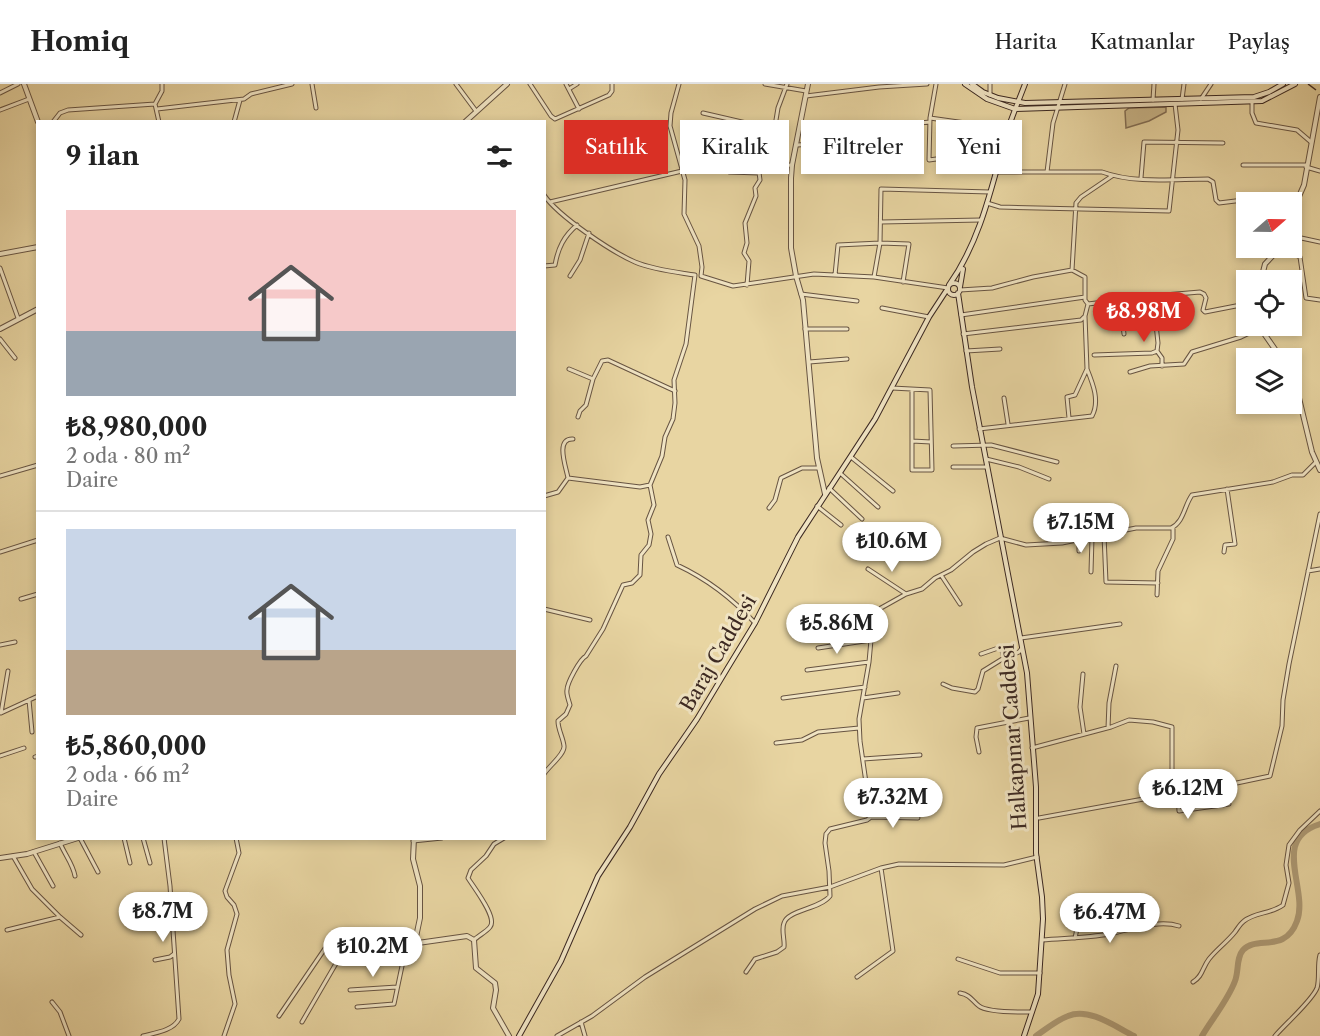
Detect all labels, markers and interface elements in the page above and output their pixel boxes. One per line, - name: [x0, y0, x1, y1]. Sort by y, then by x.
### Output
- text: Homiq: [30, 24, 129, 58]
- text: Harita: [994, 29, 1057, 54]
- text: Katmanlar: [1090, 29, 1195, 54]
- text: Paylaş: [1228, 29, 1290, 54]
- chip: Satılık: [564, 120, 668, 174]
- chip: Kiralık: [680, 120, 789, 174]
- chip: Filtreler: [801, 120, 924, 174]
- chip: Yeni: [936, 120, 1022, 174]
- text: 9 ilan: [66, 140, 139, 172]
- icon: filters: [483, 140, 516, 173]
- north arrow: [1236, 192, 1302, 258]
- map controls: [1236, 192, 1302, 414]
- icon: home: [237, 249, 345, 357]
- button: locate: [1236, 270, 1302, 336]
- pin: ₺8.98M: [1095, 292, 1193, 343]
- text: ₺8.98M: [1107, 299, 1181, 323]
- button: layers: [1236, 348, 1302, 414]
- text: ₺8,980,000: [66, 411, 208, 443]
- text: 2 oda · 80 m²: [66, 444, 191, 468]
- text: Daire: [66, 468, 118, 492]
- pin: ₺7.15M: [1032, 503, 1130, 554]
- text: ₺7.15M: [1047, 510, 1115, 534]
- pin: ₺10.6M: [843, 522, 941, 573]
- text: ₺10.6M: [856, 529, 928, 553]
- icon: home: [237, 568, 345, 676]
- street label: Baraj Caddesi: [675, 590, 761, 716]
- pin: ₺5.86M: [788, 604, 886, 655]
- text: ₺5.86M: [800, 611, 874, 635]
- street label: Halkapınar Caddesi: [995, 643, 1031, 831]
- text: ₺5,860,000: [66, 730, 207, 762]
- text: 2 oda · 66 m²: [66, 763, 189, 787]
- pin: ₺6.12M: [1139, 769, 1237, 820]
- text: ₺6.12M: [1153, 776, 1223, 800]
- pin: ₺7.32M: [844, 778, 942, 829]
- text: ₺7.32M: [858, 785, 928, 809]
- text: Daire: [66, 787, 118, 811]
- pin: ₺8.7M: [121, 892, 205, 943]
- pin: ₺6.47M: [1061, 893, 1159, 944]
- text: ₺8.7M: [133, 899, 193, 923]
- text: ₺6.47M: [1074, 900, 1146, 924]
- pin: ₺10.2M: [324, 927, 422, 978]
- text: ₺10.2M: [337, 934, 409, 958]

